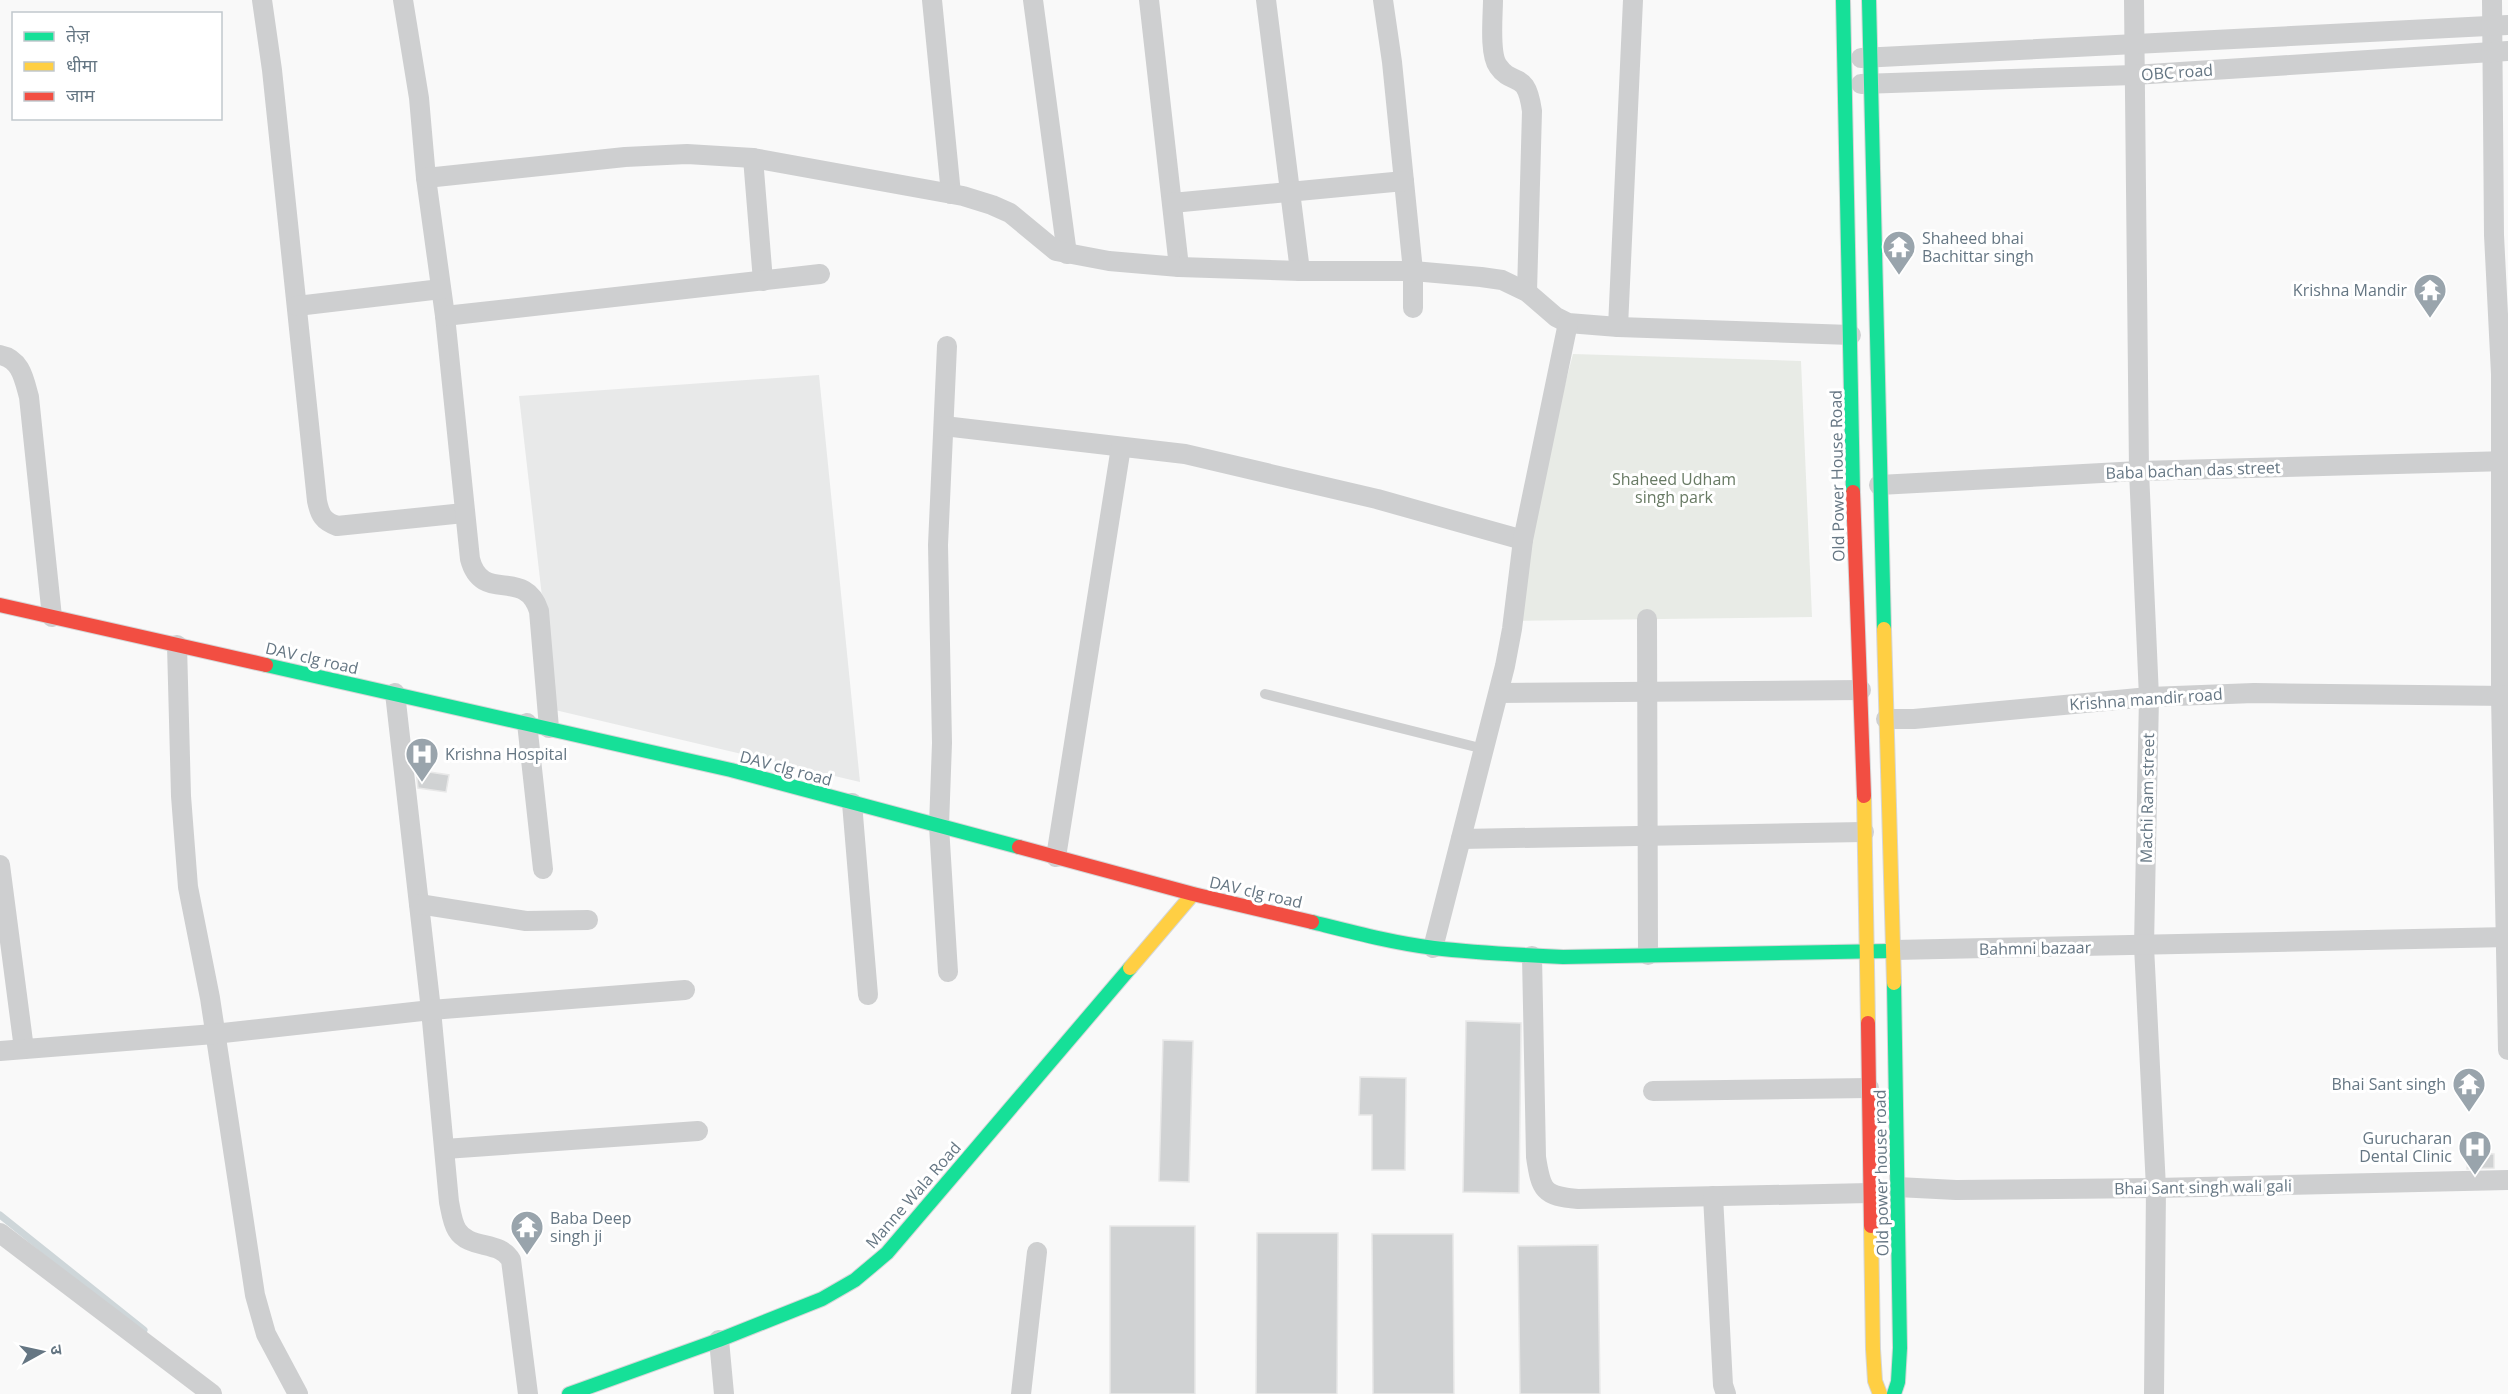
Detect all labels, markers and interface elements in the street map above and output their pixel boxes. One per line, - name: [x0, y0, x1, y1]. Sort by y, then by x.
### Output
- legend: [12, 12, 222, 120]
- text: तेज़: [66, 23, 90, 47]
- text: धीमा: [66, 53, 97, 77]
- street label: OBC road: [2140, 59, 2214, 85]
- text: जाम: [66, 83, 96, 107]
- place label: Shaheed bhai Bachittar singh: [1922, 227, 2034, 267]
- temple icon: Shaheed bhai Bachittar singh: [1881, 229, 1917, 276]
- temple icon: Krishna Mandir: [2412, 272, 2448, 319]
- place label: Krishna Mandir: [2293, 279, 2407, 301]
- street label: Old Power House Road: [1825, 390, 1849, 562]
- street label: Baba bachan das street: [2105, 456, 2281, 484]
- park label: Shaheed Udham singh park: [1612, 468, 1736, 508]
- street label: DAV clg road: [263, 637, 361, 679]
- street label: Krishna mandir road: [2069, 683, 2223, 715]
- street label: Machi Ram street: [2135, 732, 2159, 863]
- hospital icon: Krishna Hospital: [404, 736, 440, 783]
- place label: Krishna Hospital: [445, 743, 567, 765]
- street label: DAV clg road: [737, 745, 835, 791]
- street label: DAV clg road: [1207, 871, 1305, 913]
- street label: Bahmni bazaar: [1979, 936, 2092, 960]
- temple icon: Bhai Sant singh: [2451, 1066, 2487, 1113]
- place label: Bhai Sant singh: [2331, 1073, 2446, 1095]
- street label: Old power house road: [1869, 1089, 1893, 1257]
- place label: Gurucharan Dental Clinic: [2359, 1127, 2452, 1167]
- hospital icon: Gurucharan Dental Clinic: [2457, 1129, 2493, 1176]
- street label: Manne Wala Road: [860, 1137, 966, 1253]
- street label: Bhai Sant singh wali gali: [2114, 1174, 2292, 1200]
- place label: Baba Deep singh ji: [550, 1207, 631, 1247]
- temple icon: Baba Deep singh ji: [509, 1209, 545, 1256]
- north arrow: [12, 1322, 72, 1382]
- text: उ: [45, 1344, 68, 1357]

